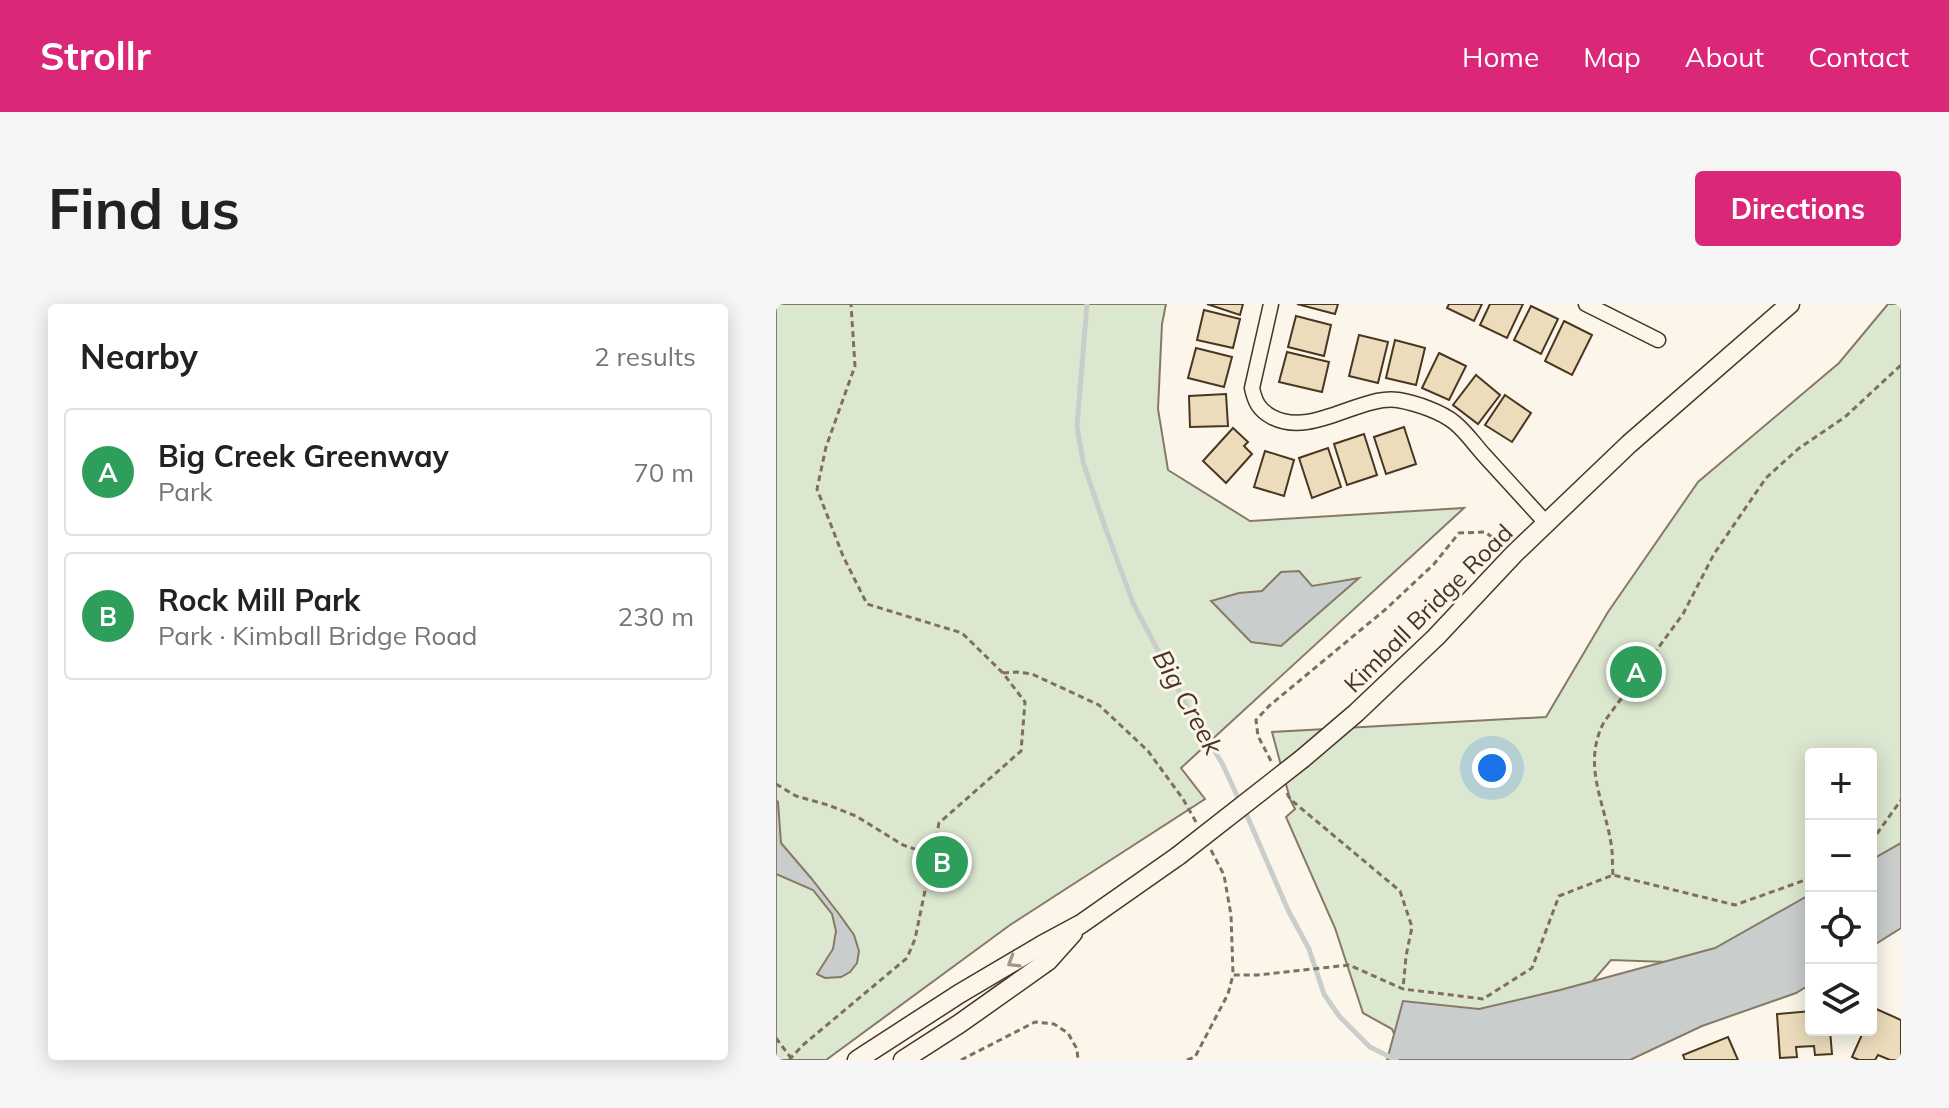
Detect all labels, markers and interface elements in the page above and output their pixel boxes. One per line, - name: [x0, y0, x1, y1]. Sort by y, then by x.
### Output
- text: Strollr: [40, 32, 151, 80]
- text: Home: [1462, 39, 1539, 74]
- text: Map: [1583, 39, 1641, 74]
- text: About: [1685, 39, 1764, 74]
- text: Contact: [1808, 39, 1909, 74]
- button: Directions: [1695, 171, 1901, 246]
- text: Find us: [48, 173, 240, 243]
- text: Nearby: [80, 335, 198, 378]
- text: 2 results: [594, 340, 696, 373]
- text: Big Creek Greenway: [158, 437, 449, 475]
- text: A: [98, 456, 118, 489]
- text: 70 m: [633, 456, 694, 489]
- text: Park: [158, 475, 213, 508]
- street label: Kimball Bridge Road: [1337, 517, 1519, 699]
- text: Rock Mill Park: [158, 581, 360, 619]
- text: B: [99, 600, 117, 633]
- text: 230 m: [618, 600, 694, 633]
- text: Park · Kimball Bridge Road: [158, 619, 477, 652]
- pin: A: [1610, 642, 1662, 702]
- water label: Big Creek: [1146, 644, 1231, 761]
- your location: [1472, 748, 1512, 788]
- map controls: [1805, 748, 1877, 1036]
- button: +: [1805, 748, 1877, 820]
- button: −: [1805, 820, 1877, 892]
- pin: B: [916, 832, 968, 892]
- button: locate: [1805, 892, 1877, 964]
- one-way arrow: [1007, 952, 1022, 968]
- button: layers: [1805, 964, 1877, 1036]

